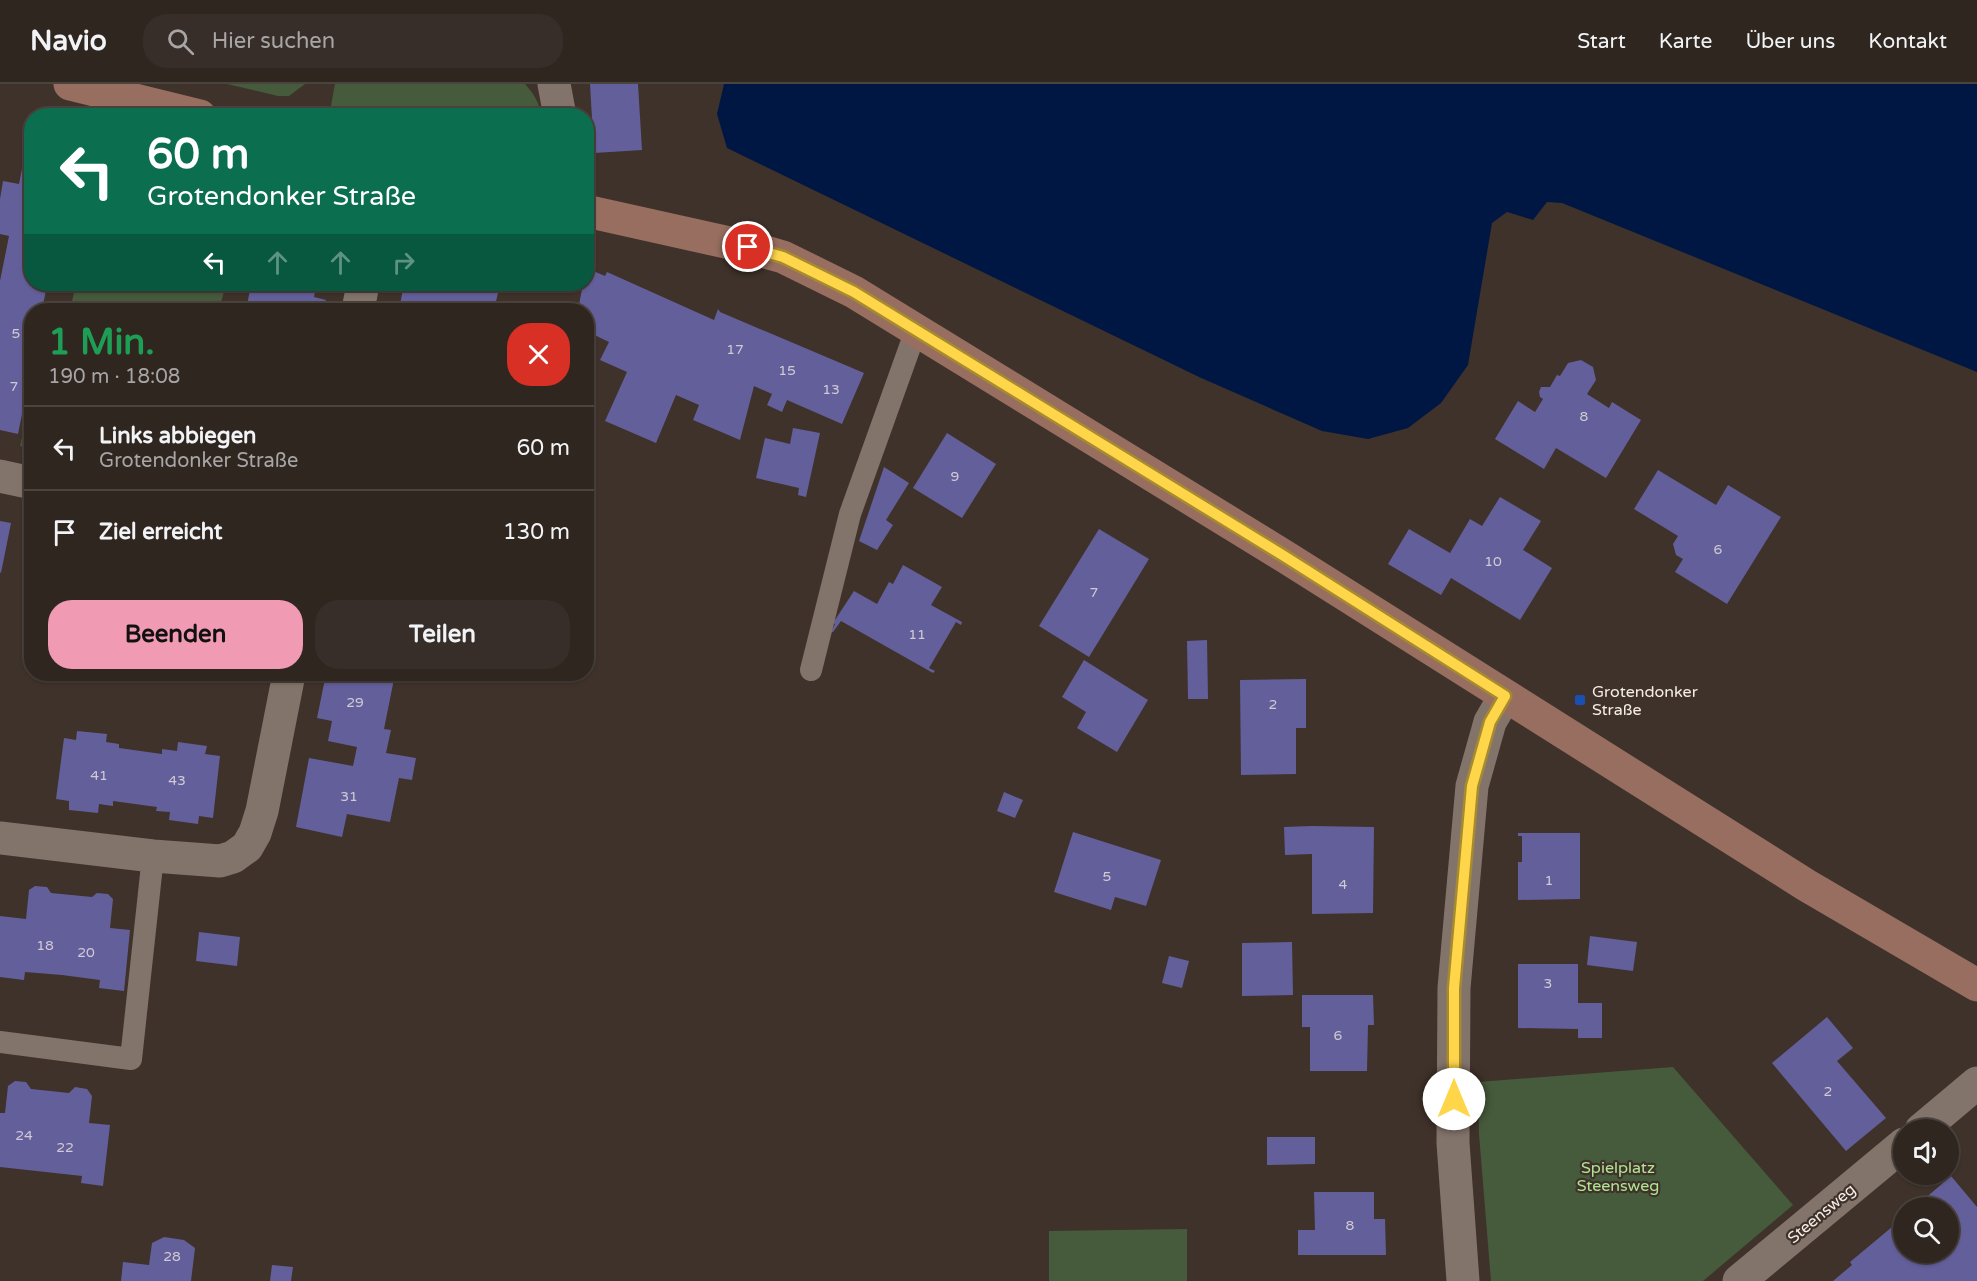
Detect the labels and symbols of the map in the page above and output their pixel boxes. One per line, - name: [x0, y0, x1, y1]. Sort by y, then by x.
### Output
- pin: [722, 221, 773, 272]
- house number: 5: [12, 325, 20, 342]
- house number: 17: [726, 341, 744, 358]
- house number: 15: [778, 362, 796, 379]
- house number: 7: [10, 378, 18, 395]
- house number: 13: [822, 381, 840, 398]
- house number: 8: [1580, 408, 1589, 425]
- house number: 9: [951, 468, 959, 485]
- house number: 6: [1714, 541, 1723, 558]
- house number: 10: [1484, 553, 1502, 570]
- house number: 7: [1090, 584, 1098, 601]
- house number: 11: [908, 626, 926, 643]
- place label: Grotendonker Straße: [1592, 682, 1699, 720]
- marker: Grotendonker Straße: [1573, 693, 1587, 707]
- house number: 29: [346, 694, 364, 711]
- house number: 2: [1269, 696, 1277, 713]
- house number: 41: [90, 767, 108, 784]
- house number: 43: [168, 772, 186, 789]
- house number: 31: [340, 788, 358, 805]
- house number: 5: [1103, 868, 1111, 885]
- house number: 1: [1545, 872, 1553, 889]
- house number: 4: [1339, 876, 1348, 893]
- house number: 18: [36, 937, 54, 954]
- house number: 20: [77, 944, 95, 961]
- house number: 3: [1544, 975, 1552, 992]
- house number: 6: [1334, 1027, 1343, 1044]
- position arrow: [1422, 1067, 1486, 1131]
- house number: 2: [1824, 1083, 1832, 1100]
- house number: 24: [15, 1127, 33, 1144]
- house number: 22: [56, 1139, 74, 1156]
- park label: Spielplatz Steensweg: [1577, 1158, 1659, 1196]
- street label: Steensweg: [1784, 1180, 1860, 1248]
- house number: 8: [1346, 1217, 1355, 1234]
- house number: 28: [163, 1248, 181, 1265]

